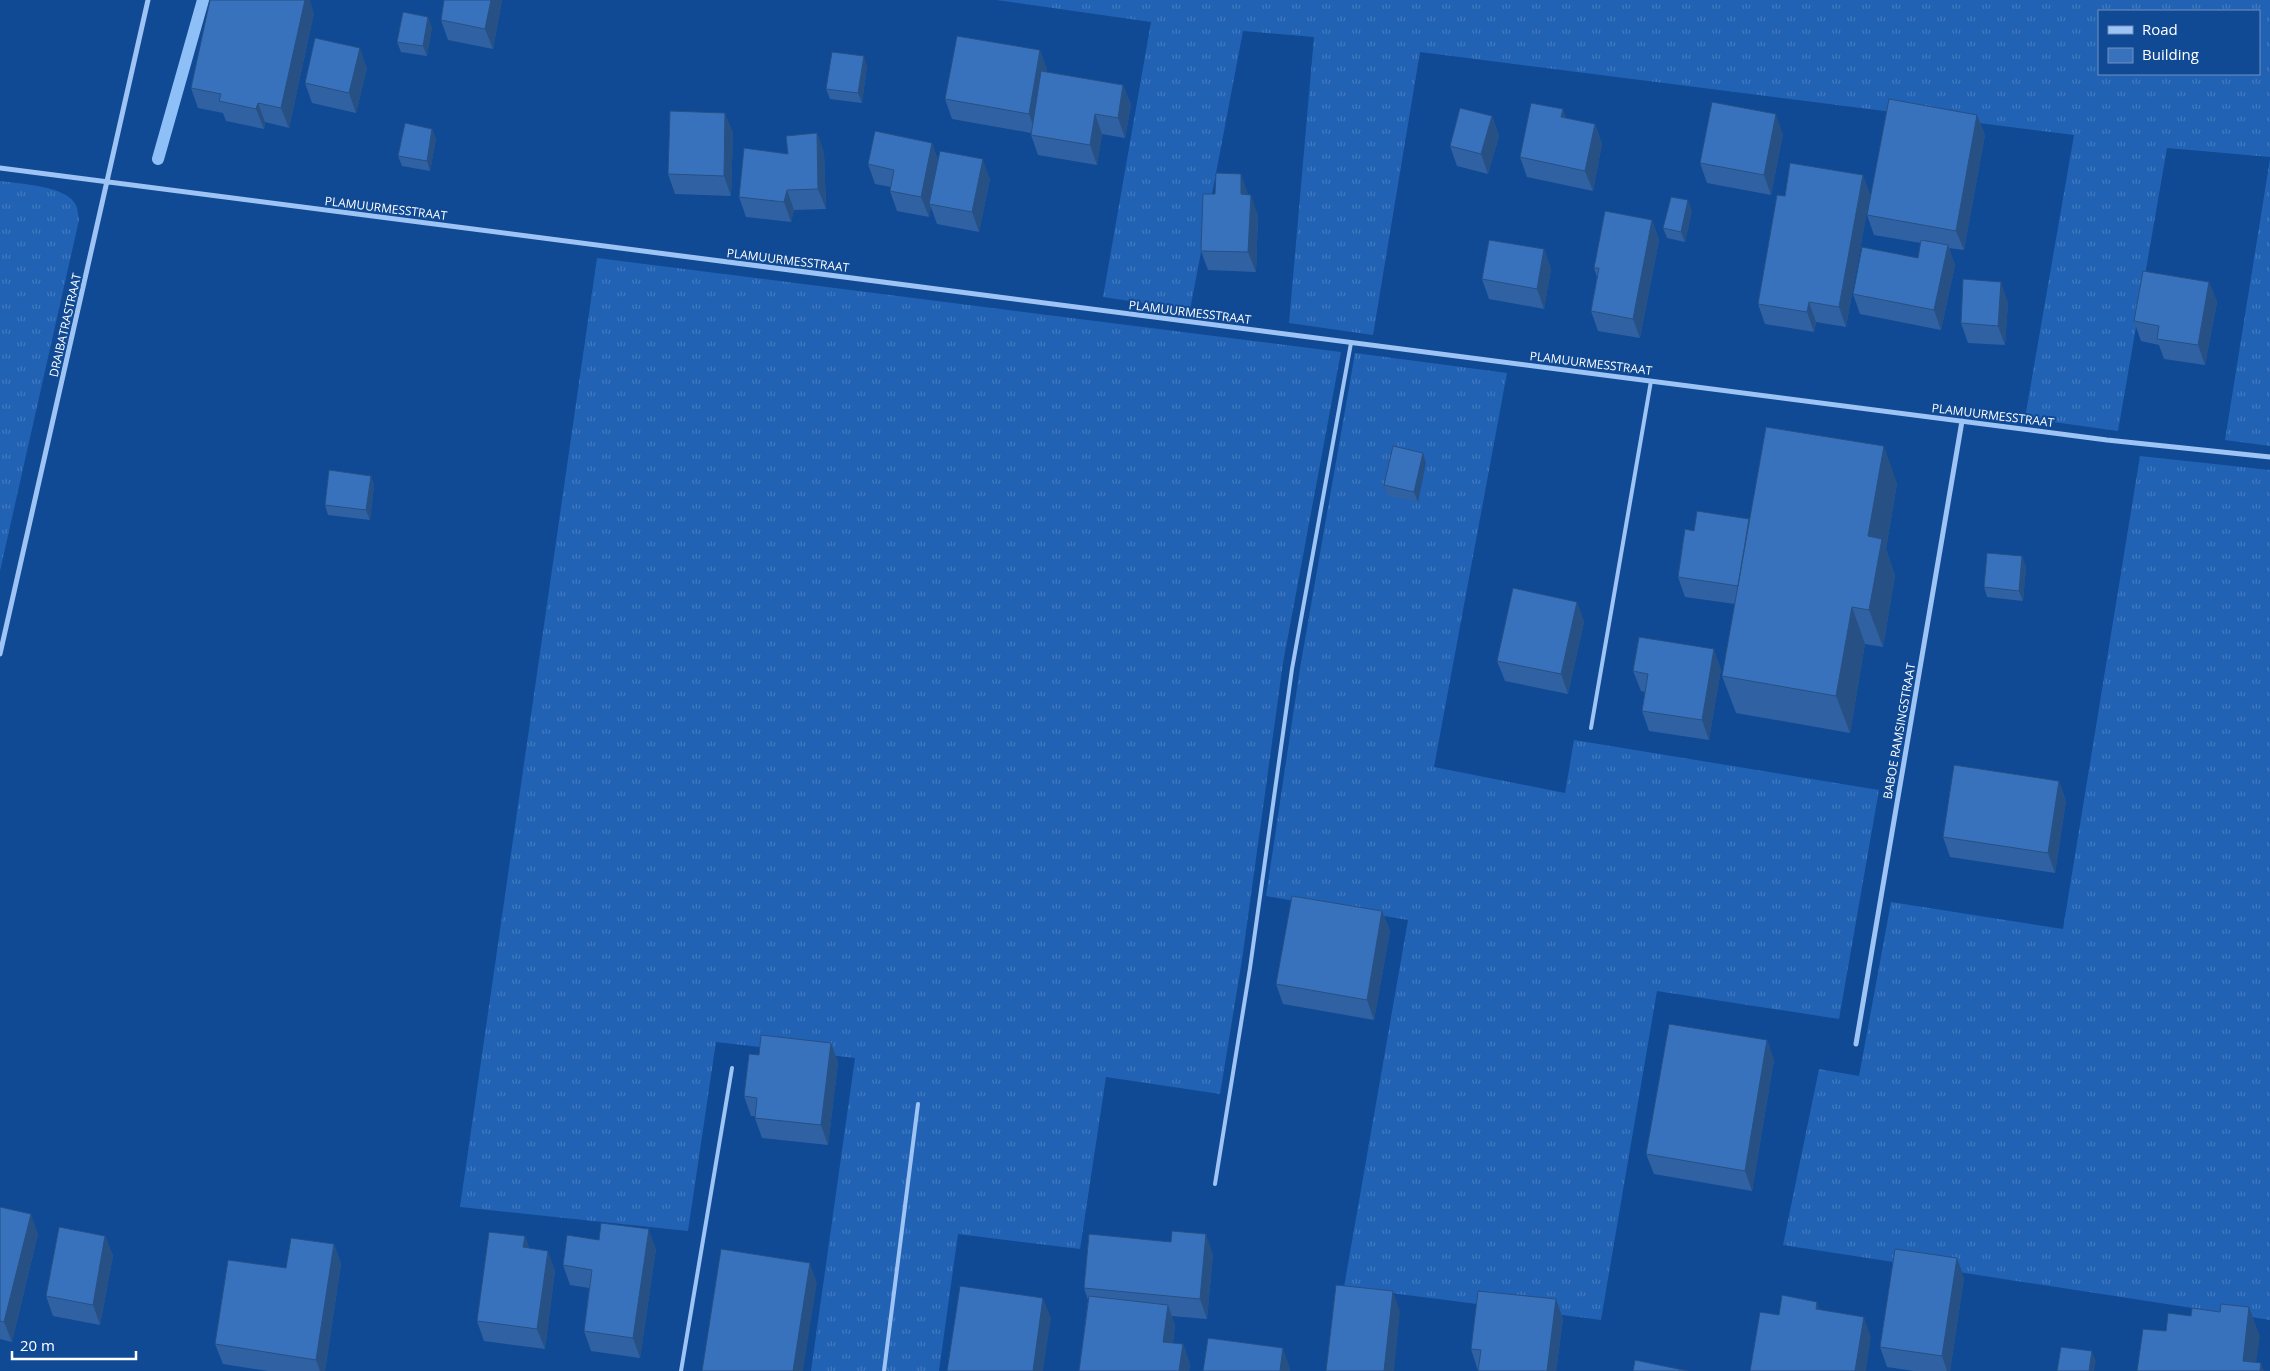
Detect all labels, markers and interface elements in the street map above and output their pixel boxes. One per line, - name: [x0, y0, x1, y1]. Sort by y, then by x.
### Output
- legend: [2098, 10, 2260, 75]
- text: Road: [2142, 19, 2178, 39]
- text: Building: [2142, 44, 2199, 64]
- street label: PLAMUURMESSTRAAT: [324, 192, 449, 224]
- street label: PLAMUURMESSTRAAT: [726, 244, 851, 276]
- street label: DRAIBATRASTRAAT: [45, 271, 85, 379]
- street label: PLAMUURMESSTRAAT: [1128, 296, 1253, 328]
- street label: PLAMUURMESSTRAAT: [1529, 347, 1654, 379]
- street label: PLAMUURMESSTRAAT: [1931, 399, 2056, 431]
- street label: BABOE RAMSINGSTRAAT: [1879, 661, 1919, 800]
- scale bar: [12, 1328, 136, 1360]
- text: 20 m: [20, 1335, 55, 1355]

